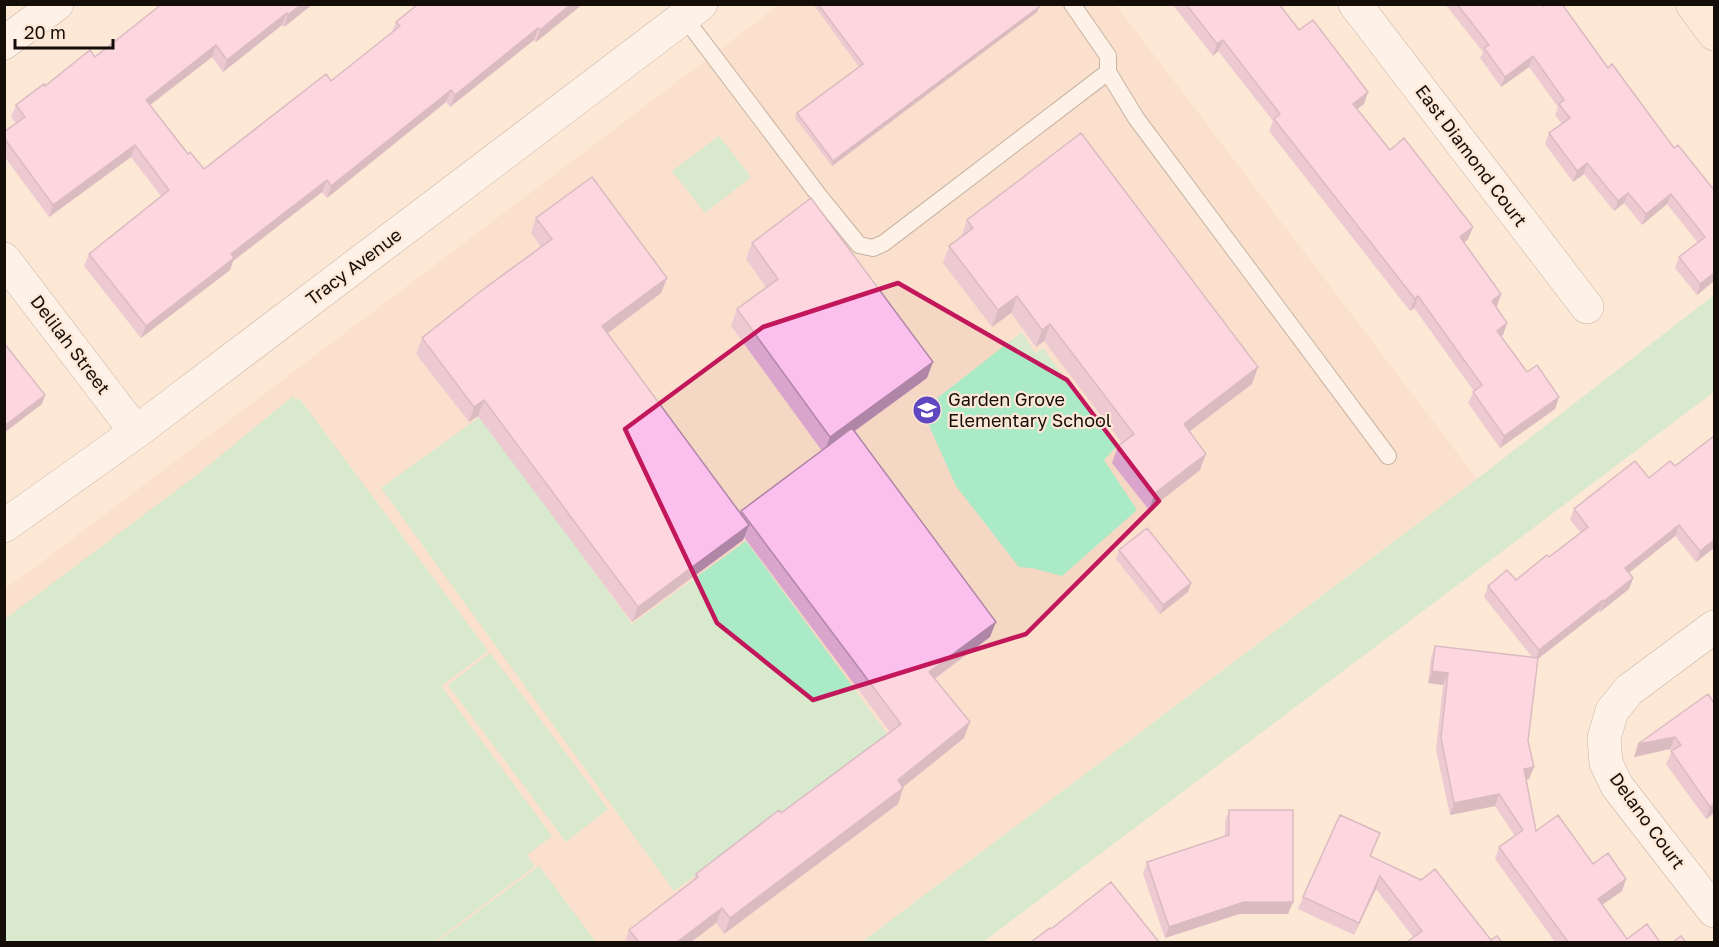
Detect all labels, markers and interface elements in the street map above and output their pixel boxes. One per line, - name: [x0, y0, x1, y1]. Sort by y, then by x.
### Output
- scale bar: [15, 12, 112, 50]
- text: 20 m: [24, 21, 66, 43]
- street label: East Diamond Court: [1411, 80, 1532, 231]
- street label: Tracy Avenue: [301, 223, 406, 309]
- street label: Delilah Street: [26, 290, 115, 398]
- place label: Garden Grove Elementary School: [948, 388, 1112, 431]
- school or university icon: Garden Grove Elementary School: [911, 394, 943, 426]
- street label: Delano Court: [1605, 768, 1690, 873]

